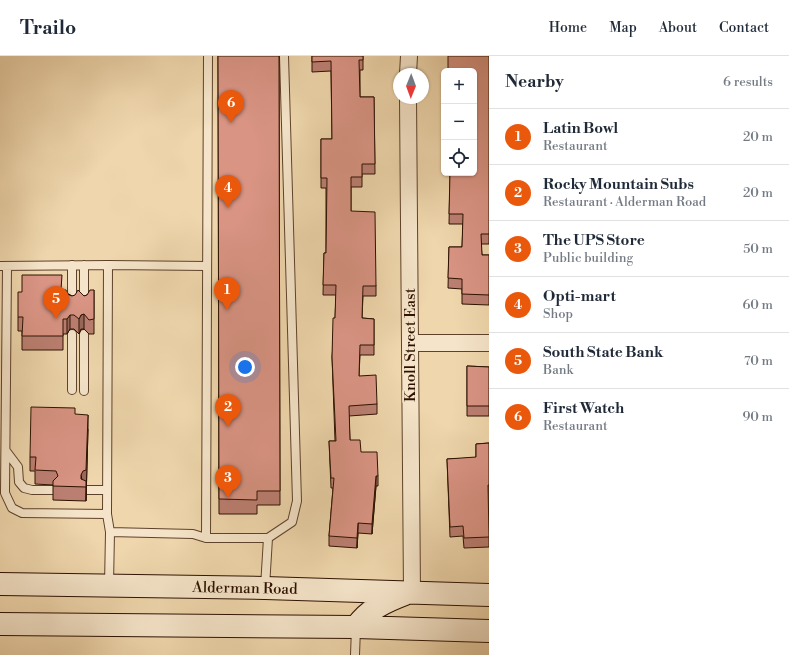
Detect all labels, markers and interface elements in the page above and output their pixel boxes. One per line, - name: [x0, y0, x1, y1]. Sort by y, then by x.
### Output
- text: Trailo: [20, 16, 76, 40]
- text: Home: [549, 19, 587, 37]
- text: Map: [609, 19, 637, 37]
- text: About: [659, 19, 697, 37]
- text: Contact: [719, 19, 769, 37]
- north arrow: [393, 68, 429, 104]
- map controls: [441, 68, 477, 176]
- button: +: [441, 68, 477, 104]
- text: Nearby: [505, 71, 564, 93]
- text: 6 results: [723, 74, 773, 90]
- pin: 6: [218, 90, 244, 123]
- button: −: [441, 104, 477, 140]
- text: Latin Bowl: [543, 119, 618, 138]
- text: 1: [515, 129, 521, 145]
- text: 20 m: [743, 129, 773, 145]
- text: Restaurant: [543, 138, 608, 154]
- button: locate: [441, 140, 477, 176]
- pin: 4: [215, 175, 241, 208]
- text: Rocky Mountain Subs: [543, 175, 694, 194]
- text: 2: [514, 185, 522, 201]
- text: 20 m: [743, 185, 773, 201]
- text: Restaurant · Alderman Road: [543, 194, 706, 210]
- text: The UPS Store: [543, 231, 645, 250]
- text: 3: [514, 241, 522, 257]
- text: 50 m: [743, 241, 773, 257]
- text: Public building: [543, 250, 633, 266]
- pin: 1: [214, 277, 240, 310]
- pin: 5: [43, 286, 69, 319]
- street label: Knoll Street East: [401, 287, 420, 402]
- text: Opti-mart: [543, 287, 616, 306]
- text: 4: [514, 297, 522, 313]
- text: 60 m: [742, 297, 773, 313]
- text: Shop: [543, 306, 573, 322]
- text: South State Bank: [543, 343, 663, 362]
- text: 5: [514, 353, 522, 369]
- text: 70 m: [744, 353, 773, 369]
- your location: [235, 357, 255, 377]
- text: Bank: [543, 362, 573, 378]
- pin: 2: [215, 394, 241, 427]
- text: First Watch: [543, 399, 624, 418]
- text: 6: [514, 409, 522, 425]
- text: 90 m: [742, 409, 773, 425]
- text: Restaurant: [543, 418, 608, 434]
- pin: 3: [215, 465, 241, 498]
- street label: Alderman Road: [191, 578, 298, 599]

